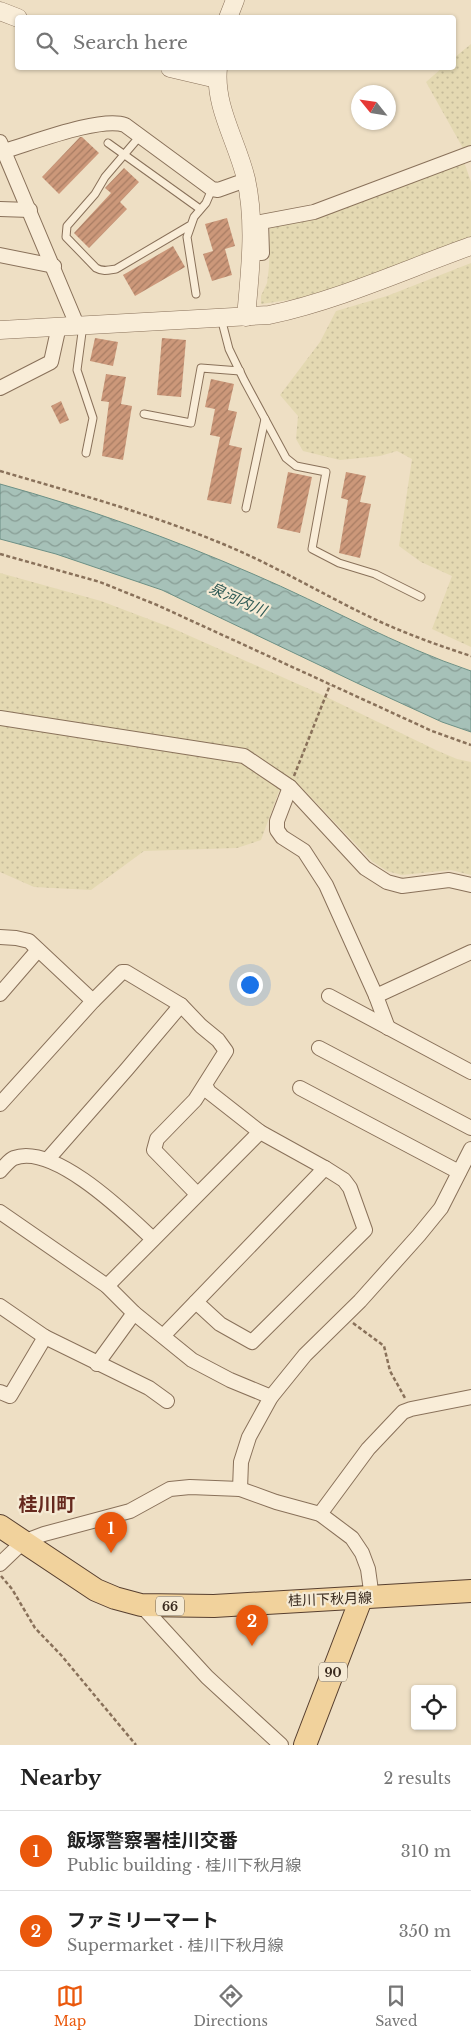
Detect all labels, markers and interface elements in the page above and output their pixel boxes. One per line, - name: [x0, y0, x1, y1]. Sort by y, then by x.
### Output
- search box: [15, 15, 456, 70]
- icon: search: [33, 29, 61, 57]
- text: Search here: [73, 31, 188, 54]
- north arrow: [351, 85, 396, 130]
- water label: 泉河内川: [207, 578, 271, 621]
- your location: [237, 972, 263, 998]
- district label: 桂川町: [18, 1493, 76, 1516]
- pin: 1: [95, 1512, 127, 1553]
- street label: 桂川下秋月線: [288, 1589, 372, 1609]
- road number: 66: [156, 1596, 184, 1615]
- pin: 2: [236, 1605, 268, 1646]
- road number: 90: [319, 1662, 347, 1681]
- map controls: [411, 1685, 456, 1730]
- button: locate: [411, 1685, 456, 1730]
- text: Nearby: [20, 1765, 101, 1791]
- text: 2 results: [383, 1768, 451, 1788]
- text: 飯塚警察署桂川交番: [67, 1829, 238, 1852]
- text: 1: [33, 1841, 39, 1861]
- text: 310 m: [401, 1841, 451, 1861]
- text: Public building · 桂川下秋月線: [67, 1855, 301, 1875]
- text: ファミリーマート: [67, 1909, 219, 1932]
- text: 2: [31, 1921, 41, 1941]
- text: 350 m: [399, 1921, 451, 1941]
- text: Supermarket · 桂川下秋月線: [67, 1935, 284, 1955]
- tab: Map: [54, 1982, 86, 2030]
- tab: Directions: [193, 1982, 268, 2030]
- tab: Saved: [375, 1982, 417, 2030]

